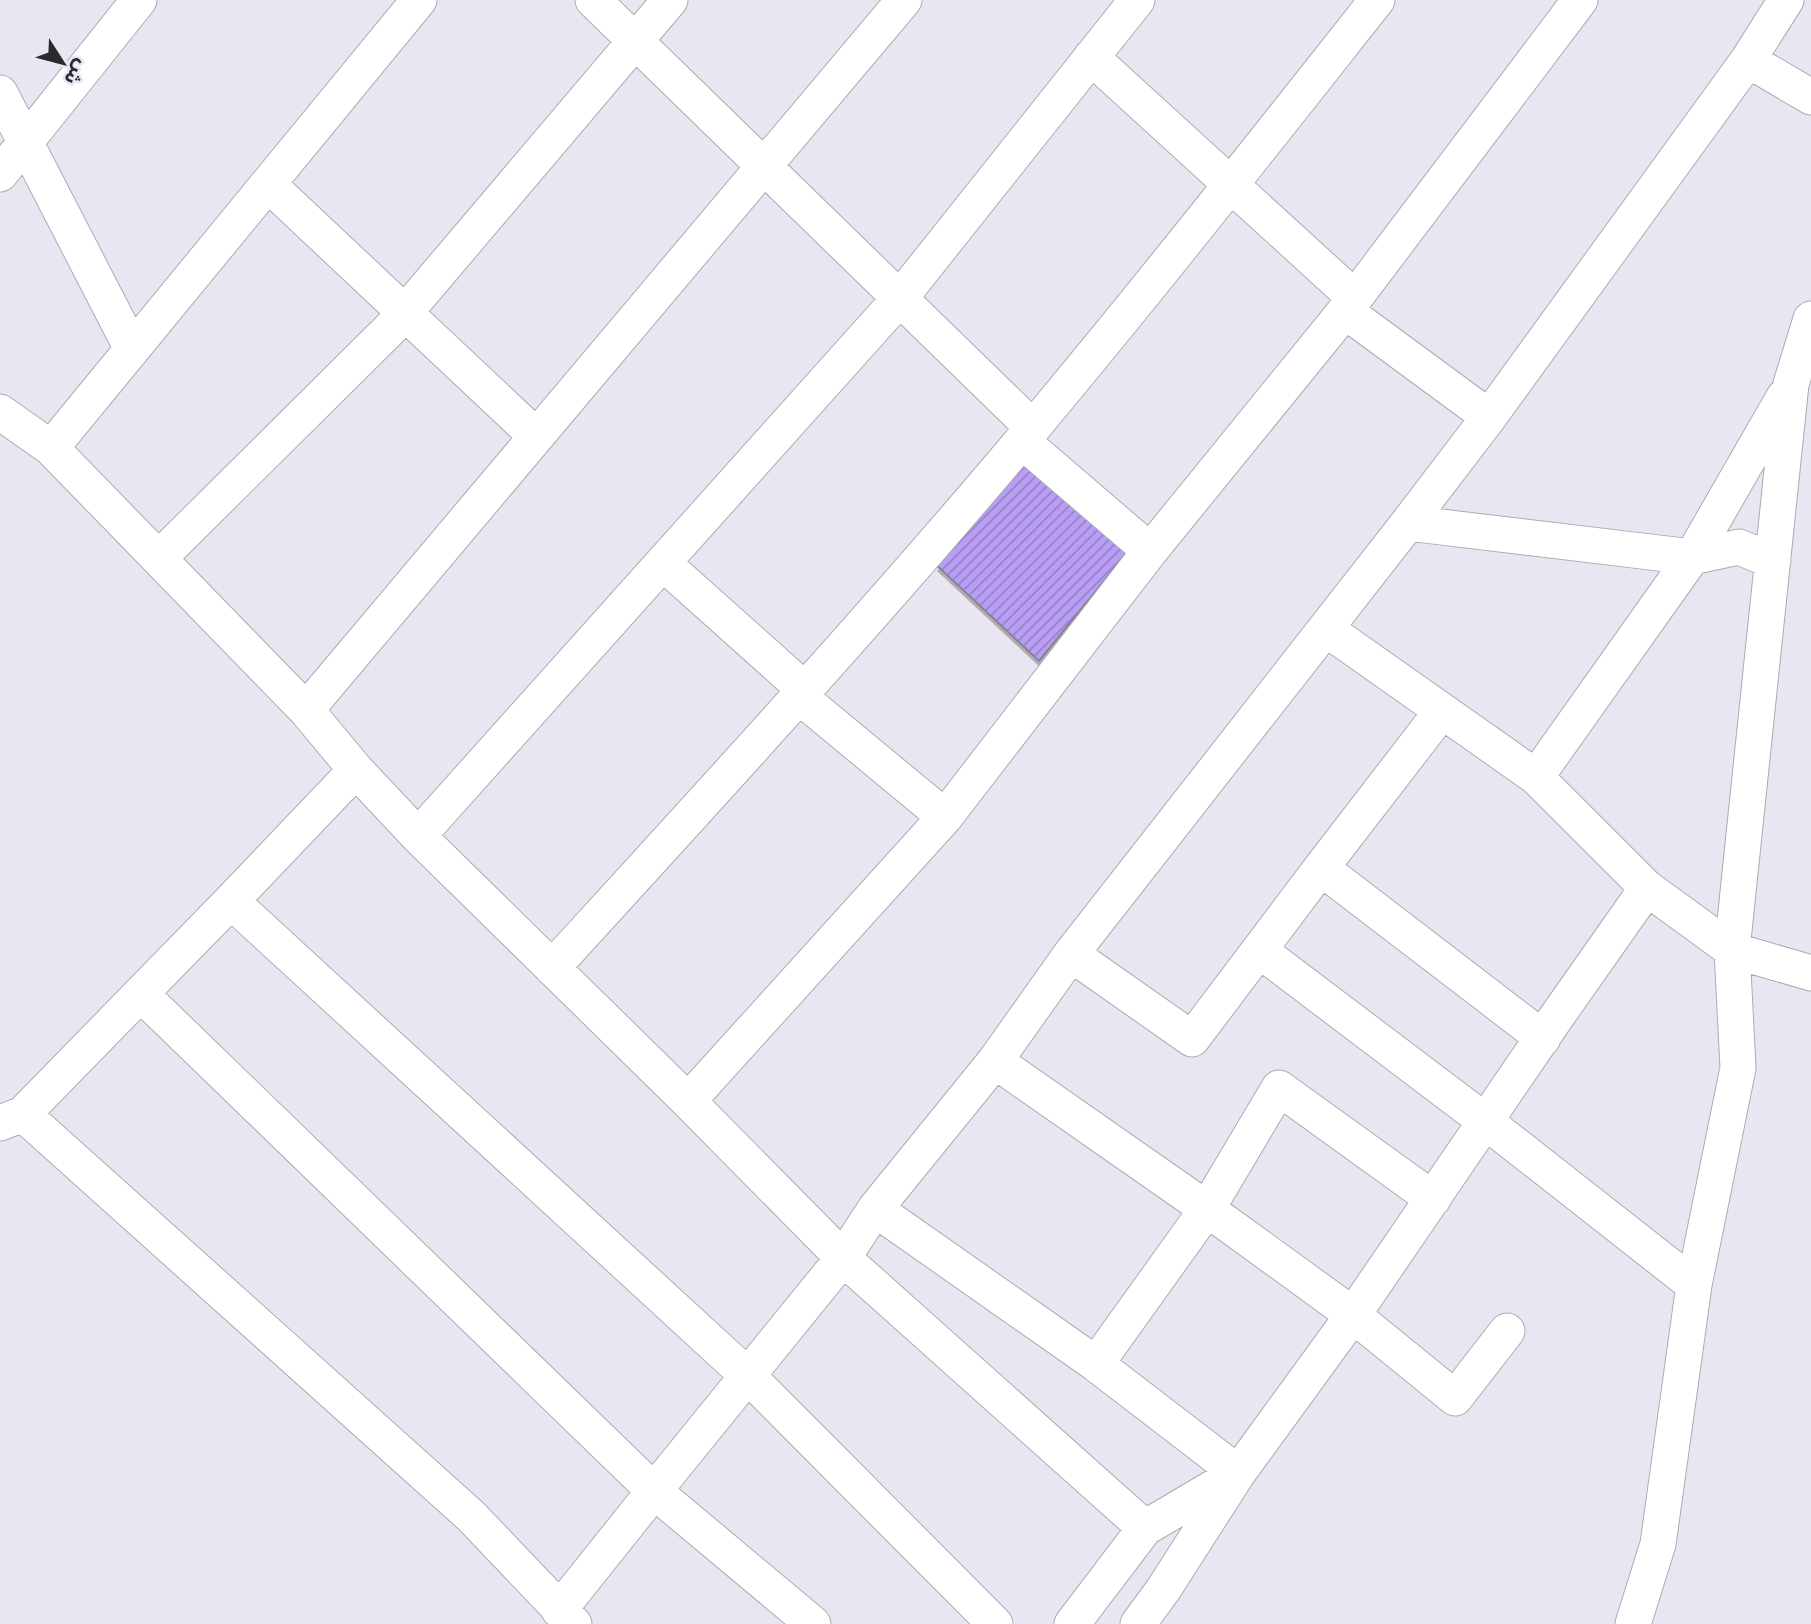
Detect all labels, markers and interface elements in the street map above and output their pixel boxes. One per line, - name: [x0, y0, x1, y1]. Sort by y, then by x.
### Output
- north arrow: [28, 28, 98, 98]
- text: ش: [59, 55, 94, 91]

